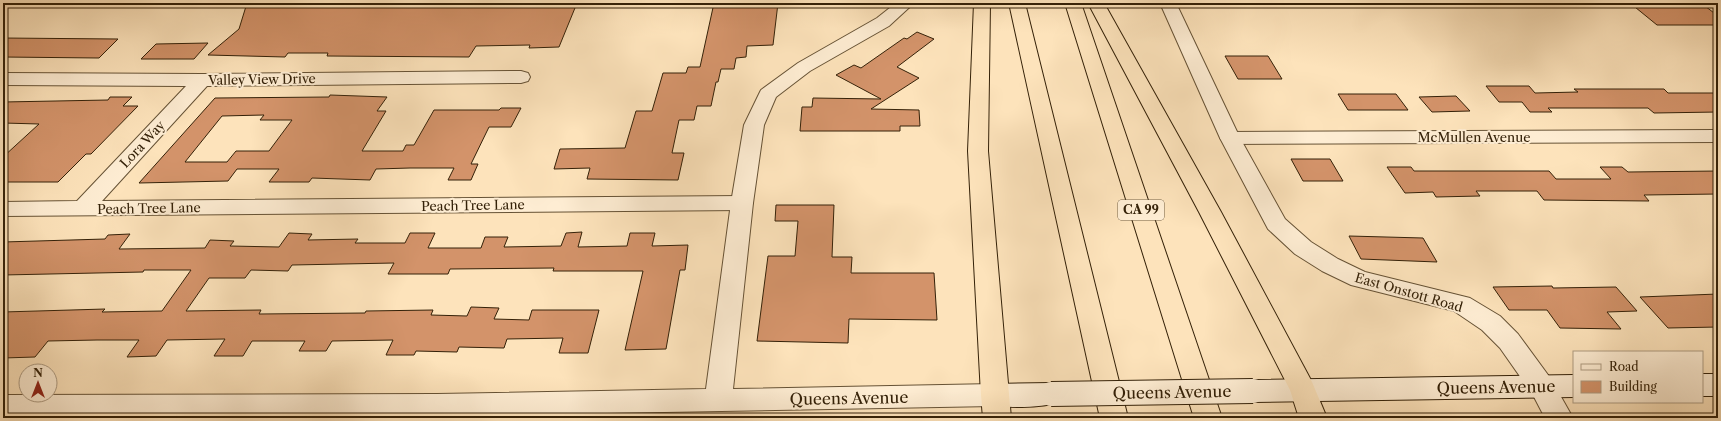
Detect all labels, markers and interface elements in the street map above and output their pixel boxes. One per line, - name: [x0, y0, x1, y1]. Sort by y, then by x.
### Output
- street label: Valley View Drive: [207, 70, 316, 88]
- street label: Lora Way: [116, 117, 168, 171]
- street label: McMullen Avenue: [1418, 129, 1530, 145]
- street label: Peach Tree Lane: [421, 196, 525, 214]
- street label: Peach Tree Lane: [97, 199, 201, 217]
- road number: CA 99: [1118, 200, 1164, 220]
- street label: East Onstott Road: [1353, 269, 1465, 315]
- legend: [1573, 351, 1703, 403]
- text: Road: [1609, 359, 1639, 374]
- north arrow: [18, 363, 58, 403]
- text: N: [33, 366, 43, 380]
- street label: Queens Avenue: [1437, 376, 1555, 398]
- text: Building: [1609, 379, 1657, 394]
- street label: Queens Avenue: [1113, 381, 1231, 403]
- street label: Queens Avenue: [790, 387, 908, 409]

